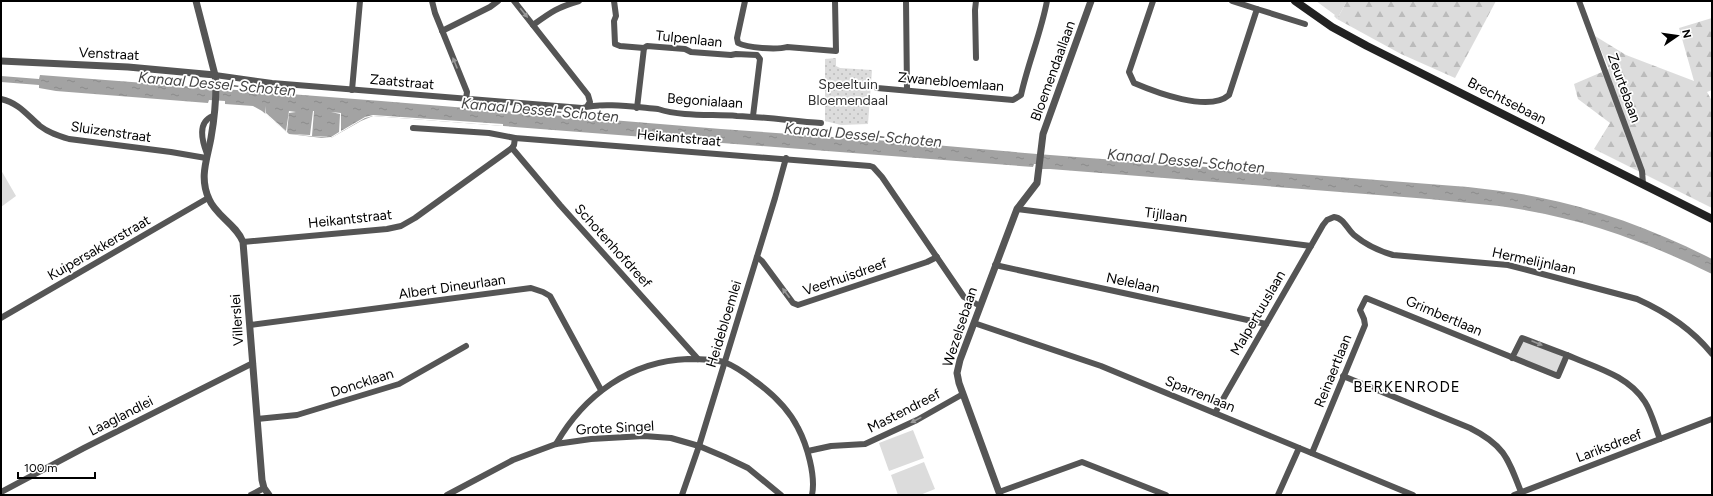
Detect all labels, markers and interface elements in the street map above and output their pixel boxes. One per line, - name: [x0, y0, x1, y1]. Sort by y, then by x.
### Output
- one-way arrow: [519, 8, 528, 19]
- north arrow: [1657, 16, 1697, 56]
- street label: Bloemendaallaan: [1027, 18, 1079, 123]
- street label: Tulpenlaan: [655, 27, 723, 51]
- text: N: [1679, 28, 1694, 39]
- street label: Venstraat: [78, 44, 140, 64]
- street label: Zeurtebaan: [1604, 51, 1644, 125]
- one-way arrow: [452, 57, 458, 68]
- water label: Kanaal Dessel-Schoten: [137, 68, 297, 100]
- street label: Zwanebloemlaan: [897, 69, 1005, 95]
- street label: Zaatstraat: [369, 71, 435, 93]
- street label: Brechtsebaan: [1465, 74, 1549, 128]
- park label: Speeltuin Bloemendaal: [808, 76, 888, 109]
- street label: Begonialaan: [667, 90, 744, 112]
- water label: Kanaal Dessel-Schoten: [460, 94, 620, 126]
- street label: Sluizenstraat: [70, 118, 152, 146]
- water label: Kanaal Dessel-Schoten: [783, 119, 943, 151]
- street label: Heikantstraat: [636, 126, 722, 150]
- water label: Kanaal Dessel-Schoten: [1106, 145, 1266, 177]
- street label: Schotenhofdreef: [571, 200, 656, 292]
- street label: Tijllaan: [1144, 204, 1189, 226]
- street label: Heikantstraat: [307, 206, 393, 232]
- street label: Kuipersakkerstraat: [45, 212, 153, 284]
- street label: Hermelijnlaan: [1490, 244, 1578, 278]
- street label: Veerhuisdreef: [801, 254, 890, 299]
- street label: Malpertuuslaan: [1227, 267, 1289, 359]
- street label: Nelelaan: [1105, 269, 1162, 297]
- street label: Albert Dineurlaan: [397, 271, 507, 303]
- street label: Heidebloemlei: [703, 278, 745, 370]
- street label: Wezelsebaan: [939, 285, 981, 369]
- one-way arrow: [781, 288, 790, 299]
- street label: Grimbertlaan: [1403, 292, 1485, 340]
- street label: Villerslei: [227, 293, 247, 347]
- street label: Reinaertlaan: [1311, 332, 1355, 410]
- one-way arrow: [1532, 340, 1543, 346]
- street label: Doncklaan: [328, 365, 396, 401]
- street label: Sparrenlaan: [1162, 372, 1238, 416]
- district label: BERKENRODE: [1353, 378, 1461, 396]
- street label: Mastendreef: [865, 385, 944, 437]
- street label: Laaglandlei: [86, 393, 156, 439]
- street label: Grote Singel: [575, 417, 655, 439]
- one-way arrow: [910, 417, 922, 423]
- street label: Lariksdreef: [1574, 425, 1645, 466]
- scale bar: [18, 454, 95, 480]
- text: 100 m: [24, 461, 58, 475]

